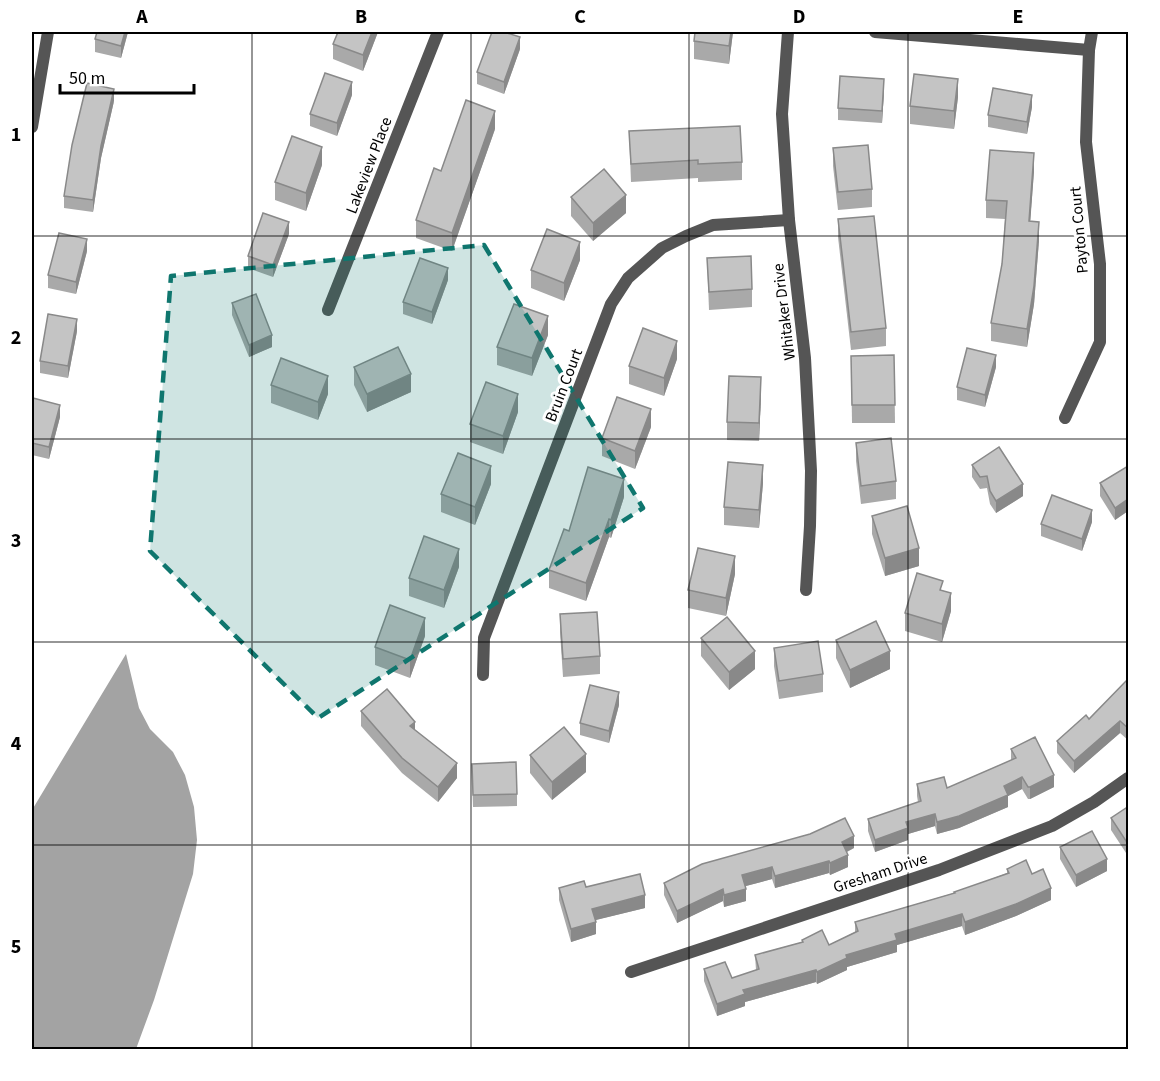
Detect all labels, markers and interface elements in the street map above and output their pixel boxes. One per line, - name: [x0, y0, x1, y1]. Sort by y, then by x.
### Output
- text: A: [135, 3, 148, 31]
- text: B: [355, 3, 367, 31]
- text: C: [574, 3, 586, 31]
- text: D: [793, 3, 805, 31]
- text: E: [1013, 3, 1023, 31]
- scale bar: [60, 57, 194, 95]
- text: 50 m: [69, 66, 105, 91]
- street label: Lakeview Place: [340, 114, 397, 217]
- text: 1: [11, 121, 21, 149]
- street label: Payton Court: [1064, 185, 1094, 274]
- street label: Whitaker Drive: [767, 262, 801, 362]
- text: 2: [11, 324, 21, 352]
- street label: Bruin Court: [540, 345, 588, 425]
- text: 3: [11, 527, 21, 555]
- text: 4: [11, 730, 22, 758]
- street label: Gresham Drive: [830, 847, 930, 899]
- text: 5: [11, 933, 21, 961]

